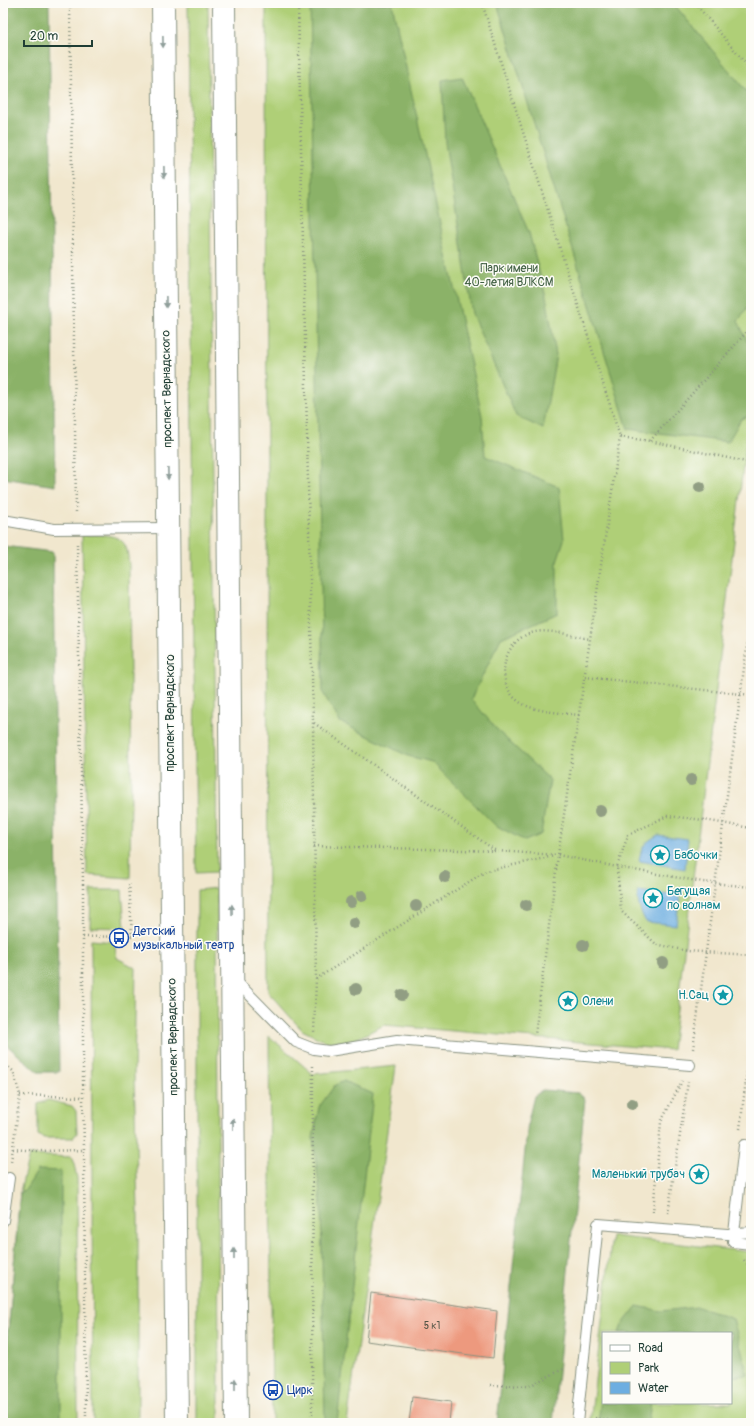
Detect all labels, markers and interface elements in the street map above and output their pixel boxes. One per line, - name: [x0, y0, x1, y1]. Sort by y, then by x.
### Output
- scale bar: [24, 22, 92, 48]
- text: 20 m: [30, 29, 59, 44]
- one-way arrow: [160, 36, 166, 49]
- one-way arrow: [161, 166, 168, 178]
- park label: Парк имени 40-летия ВЛКСМ: [464, 261, 554, 290]
- one-way arrow: [163, 296, 169, 309]
- street label: проспект Вернадского: [158, 330, 176, 448]
- one-way arrow: [165, 468, 171, 481]
- street label: проспект Вернадского: [163, 654, 178, 772]
- place icon: Бабочки: [649, 844, 671, 866]
- place label: Бабочки: [674, 848, 718, 863]
- place label: Бегущая по волнам: [667, 884, 720, 913]
- place icon: Бегущая по волнам: [642, 887, 664, 909]
- one-way arrow: [229, 903, 235, 916]
- place label: Детский музыкальный театр: [132, 924, 235, 953]
- bus stop icon: Детский музыкальный театр: [108, 927, 130, 949]
- street label: проспект Вернадского: [164, 978, 182, 1096]
- place icon: Н.Сац: [712, 984, 734, 1006]
- place label: Н.Сац: [678, 988, 709, 1003]
- place icon: Олени: [557, 990, 579, 1012]
- place label: Олени: [582, 994, 614, 1009]
- one-way arrow: [230, 1117, 236, 1130]
- place icon: Маленький трубач: [688, 1163, 710, 1185]
- place label: Маленький трубач: [592, 1167, 685, 1182]
- one-way arrow: [231, 1247, 237, 1260]
- house number: 5 к1: [424, 1320, 440, 1332]
- legend: [602, 1332, 732, 1404]
- text: Road: [638, 1341, 663, 1356]
- text: Park: [638, 1361, 659, 1376]
- one-way arrow: [232, 1377, 238, 1390]
- bus stop icon: Цирк: [262, 1379, 284, 1401]
- text: Water: [638, 1381, 669, 1396]
- place label: Цирк: [287, 1383, 313, 1398]

